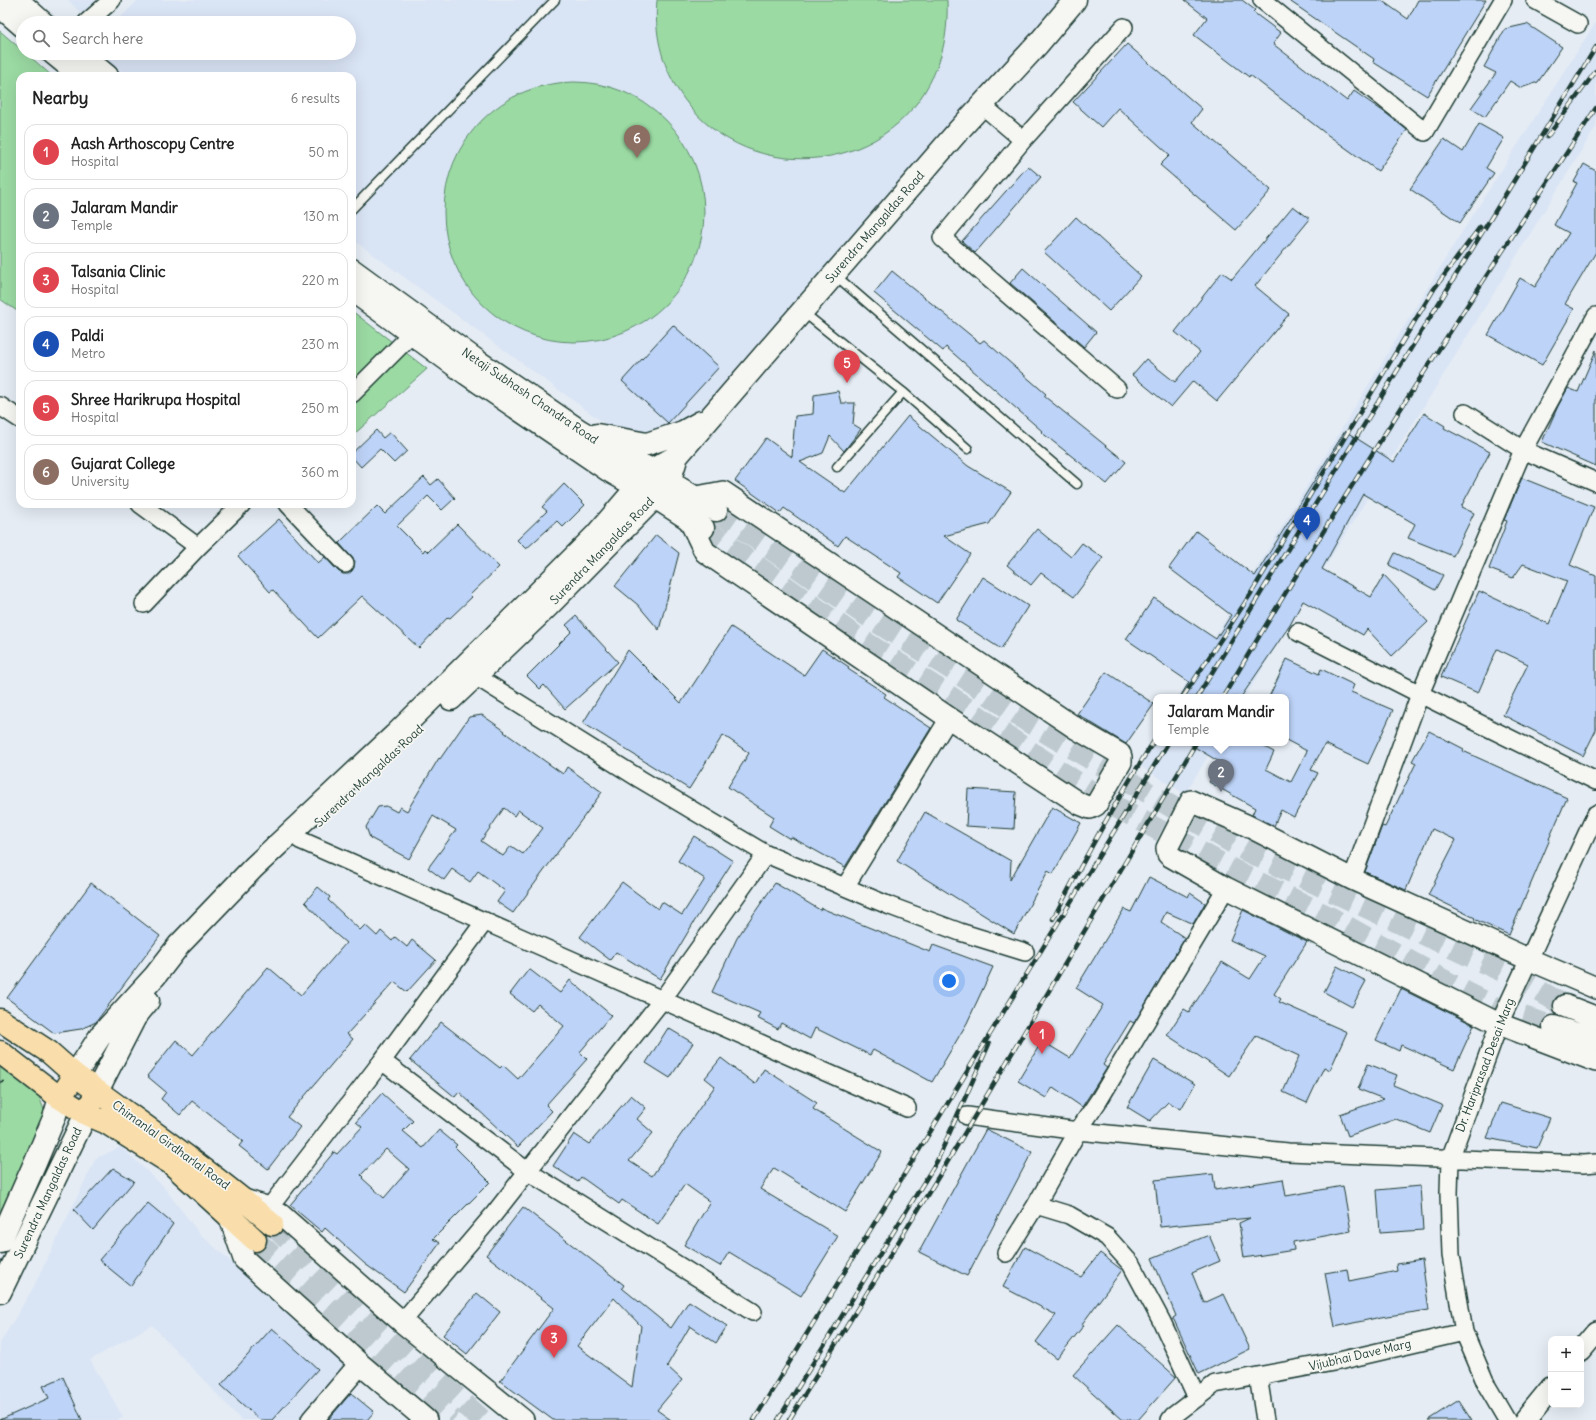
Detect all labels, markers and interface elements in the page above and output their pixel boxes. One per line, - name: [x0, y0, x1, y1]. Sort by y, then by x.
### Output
- search box: [16, 16, 356, 60]
- icon: search: [30, 27, 52, 49]
- text: Search here: [62, 29, 143, 48]
- text: Nearby: [32, 87, 88, 109]
- text: 6 results: [291, 90, 340, 107]
- pin: 6: [624, 125, 650, 158]
- text: Aash Arthoscopy Centre: [71, 134, 234, 153]
- text: 1: [43, 144, 49, 161]
- text: 50 m: [308, 144, 339, 161]
- text: Hospital: [71, 153, 119, 170]
- street label: Surendra Mangaldas Road: [822, 168, 927, 286]
- text: Jalaram Mandir: [71, 198, 178, 217]
- text: 2: [42, 208, 50, 225]
- text: 130 m: [303, 208, 339, 225]
- text: Temple: [71, 217, 113, 234]
- text: Talsania Clinic: [71, 262, 166, 281]
- text: 3: [42, 272, 50, 289]
- text: 220 m: [302, 272, 339, 289]
- text: Hospital: [71, 281, 119, 298]
- text: Paldi: [71, 326, 104, 345]
- text: 4: [42, 336, 50, 353]
- text: 230 m: [301, 336, 339, 353]
- street label: Netaji Subhash Chandra Road: [459, 344, 601, 447]
- text: Metro: [71, 345, 105, 362]
- pin: 5: [834, 350, 860, 383]
- text: Shree Harikrupa Hospital: [71, 390, 240, 409]
- text: 5: [42, 400, 50, 417]
- text: 250 m: [301, 400, 339, 417]
- text: Hospital: [71, 409, 119, 426]
- text: Gujarat College: [71, 454, 175, 473]
- text: 6: [42, 464, 50, 481]
- text: 360 m: [301, 464, 339, 481]
- text: University: [71, 473, 129, 490]
- street label: Surendra Mangaldas Road: [547, 494, 657, 607]
- pin: 4: [1294, 507, 1320, 540]
- popup: [1153, 694, 1289, 746]
- text: Jalaram Mandir: [1168, 702, 1274, 721]
- street label: Surendra Mangaldas Road: [311, 721, 426, 830]
- text: Temple: [1168, 721, 1209, 738]
- pin: 2: [1208, 759, 1234, 792]
- your location: [939, 971, 959, 991]
- street label: Dr. Hariprasad Desai Marg: [1452, 996, 1517, 1134]
- pin: 1: [1029, 1021, 1055, 1054]
- street label: Chimanlal Girdharlal Road: [109, 1097, 233, 1192]
- street label: Surendra Mangaldas Road: [10, 1125, 85, 1261]
- pin: 3: [541, 1325, 567, 1358]
- street label: Vijubhai Dave Marg: [1307, 1335, 1412, 1374]
- map controls: [1548, 1336, 1584, 1408]
- button: +: [1548, 1336, 1584, 1372]
- button: −: [1548, 1372, 1584, 1408]

